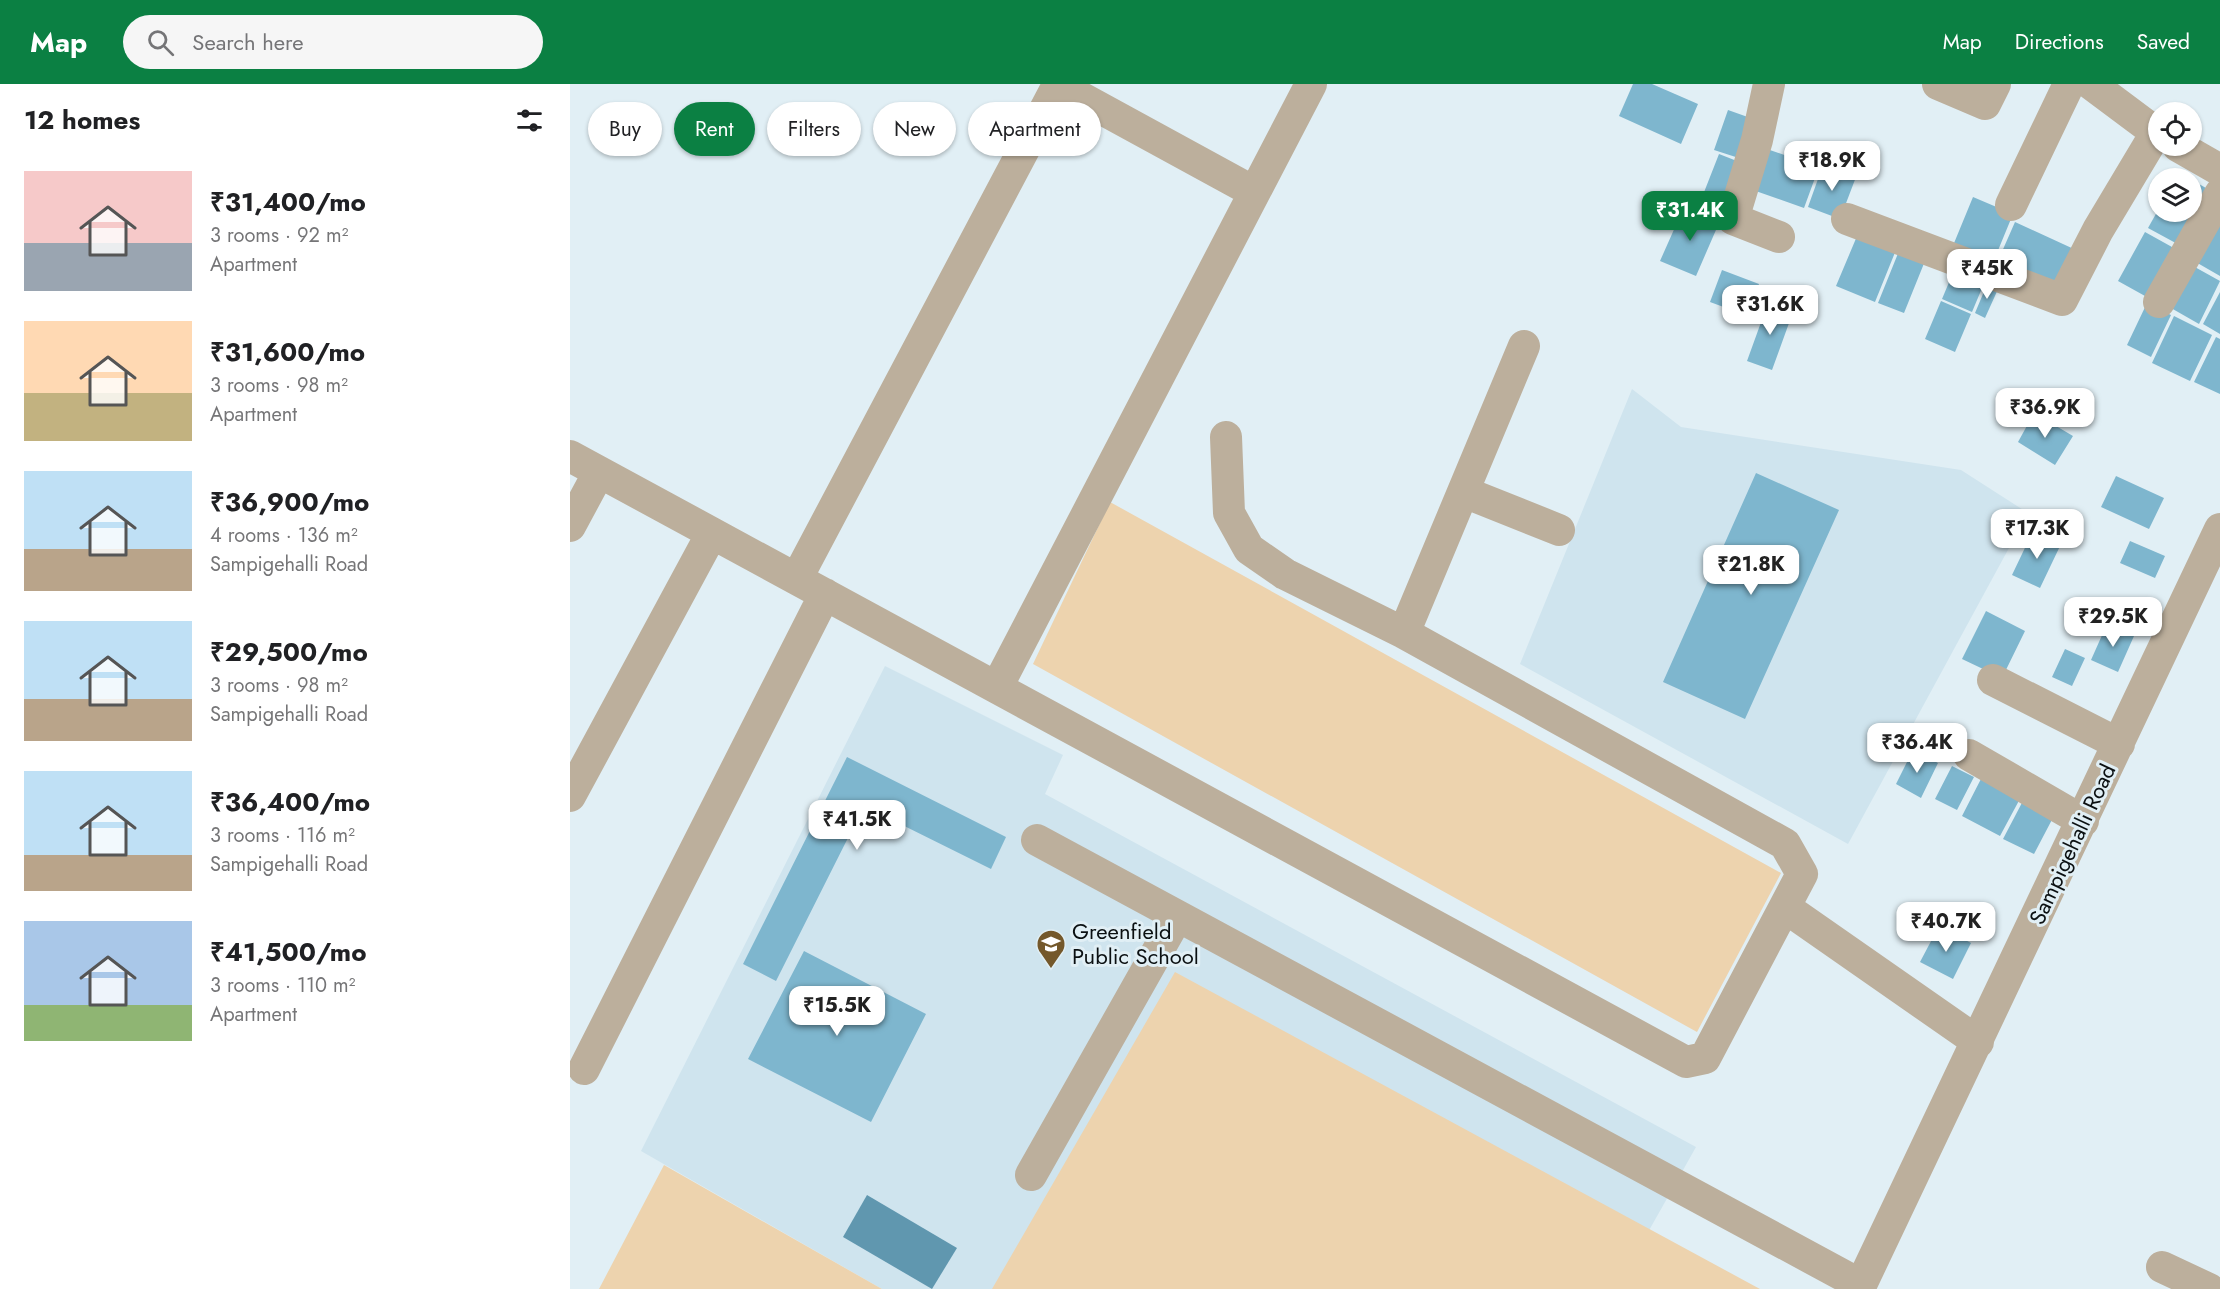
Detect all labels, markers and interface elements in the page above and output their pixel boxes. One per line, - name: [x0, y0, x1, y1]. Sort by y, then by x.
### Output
- search box: [123, 15, 543, 69]
- text: Map: [30, 22, 87, 63]
- icon: search: [144, 26, 177, 59]
- text: Search here: [192, 26, 304, 58]
- text: Map: [1943, 27, 1982, 57]
- text: Directions: [2015, 27, 2104, 57]
- text: Saved: [2137, 27, 2190, 57]
- text: 12 homes: [24, 101, 140, 139]
- chip: Buy: [588, 102, 662, 156]
- chip: Rent: [674, 102, 755, 156]
- chip: Filters: [767, 102, 861, 156]
- chip: New: [873, 102, 956, 156]
- chip: Apartment: [968, 102, 1101, 156]
- map controls: [2148, 102, 2202, 222]
- button: locate: [2148, 102, 2202, 156]
- icon: filters: [513, 104, 546, 137]
- pin: ₹18.9K: [1783, 141, 1881, 192]
- text: ₹18.9K: [1798, 146, 1866, 175]
- button: layers: [2148, 168, 2202, 222]
- text: ₹31,400/mo: [210, 183, 366, 221]
- pin: ₹31.4K: [1641, 191, 1739, 242]
- icon: home: [72, 195, 144, 267]
- text: ₹31.4K: [1656, 196, 1724, 225]
- text: 3 rooms · 92 m²: [210, 221, 348, 250]
- pin: ₹45K: [1951, 249, 2023, 300]
- text: Apartment: [210, 250, 297, 279]
- text: ₹45K: [1961, 254, 2013, 283]
- pin: ₹31.6K: [1721, 285, 1819, 336]
- text: ₹31.6K: [1736, 290, 1804, 319]
- text: ₹31,600/mo: [210, 333, 365, 371]
- icon: home: [72, 345, 144, 417]
- text: 3 rooms · 98 m²: [210, 371, 348, 400]
- pin: ₹36.9K: [1996, 388, 2094, 439]
- text: ₹36.9K: [2009, 393, 2081, 422]
- text: Apartment: [210, 400, 297, 429]
- text: ₹36,900/mo: [210, 483, 369, 521]
- icon: home: [72, 495, 144, 567]
- pin: ₹17.3K: [1988, 509, 2086, 560]
- text: ₹17.3K: [2005, 514, 2069, 543]
- text: 4 rooms · 136 m²: [210, 521, 358, 550]
- pin: ₹21.8K: [1702, 545, 1800, 596]
- text: Sampigehalli Road: [210, 550, 368, 579]
- text: ₹21.8K: [1717, 550, 1785, 579]
- pin: ₹29.5K: [2064, 597, 2162, 648]
- text: ₹29.5K: [2078, 602, 2148, 631]
- text: ₹29,500/mo: [210, 633, 368, 671]
- icon: home: [72, 645, 144, 717]
- text: 3 rooms · 98 m²: [210, 671, 348, 700]
- text: Sampigehalli Road: [210, 700, 368, 729]
- pin: ₹36.4K: [1868, 723, 1966, 774]
- text: ₹36.4K: [1881, 728, 1953, 757]
- street label: Sampigehalli Road: [2021, 758, 2123, 930]
- text: ₹36,400/mo: [210, 783, 370, 821]
- icon: home: [72, 795, 144, 867]
- pin: ₹41.5K: [808, 800, 906, 851]
- text: ₹41.5K: [823, 805, 891, 834]
- text: 3 rooms · 116 m²: [210, 821, 355, 850]
- text: Sampigehalli Road: [210, 850, 368, 879]
- pin: ₹40.7K: [1897, 902, 1995, 953]
- text: ₹40.7K: [1910, 907, 1982, 936]
- place label: Greenfield Public School: [1072, 915, 1199, 972]
- school or university icon: Greenfield Public School: [1035, 928, 1067, 970]
- text: ₹41,500/mo: [210, 933, 367, 971]
- icon: home: [72, 945, 144, 1017]
- text: 3 rooms · 110 m²: [210, 971, 356, 1000]
- pin: ₹15.5K: [788, 986, 886, 1037]
- text: ₹15.5K: [803, 991, 871, 1020]
- text: Apartment: [210, 1000, 297, 1029]

